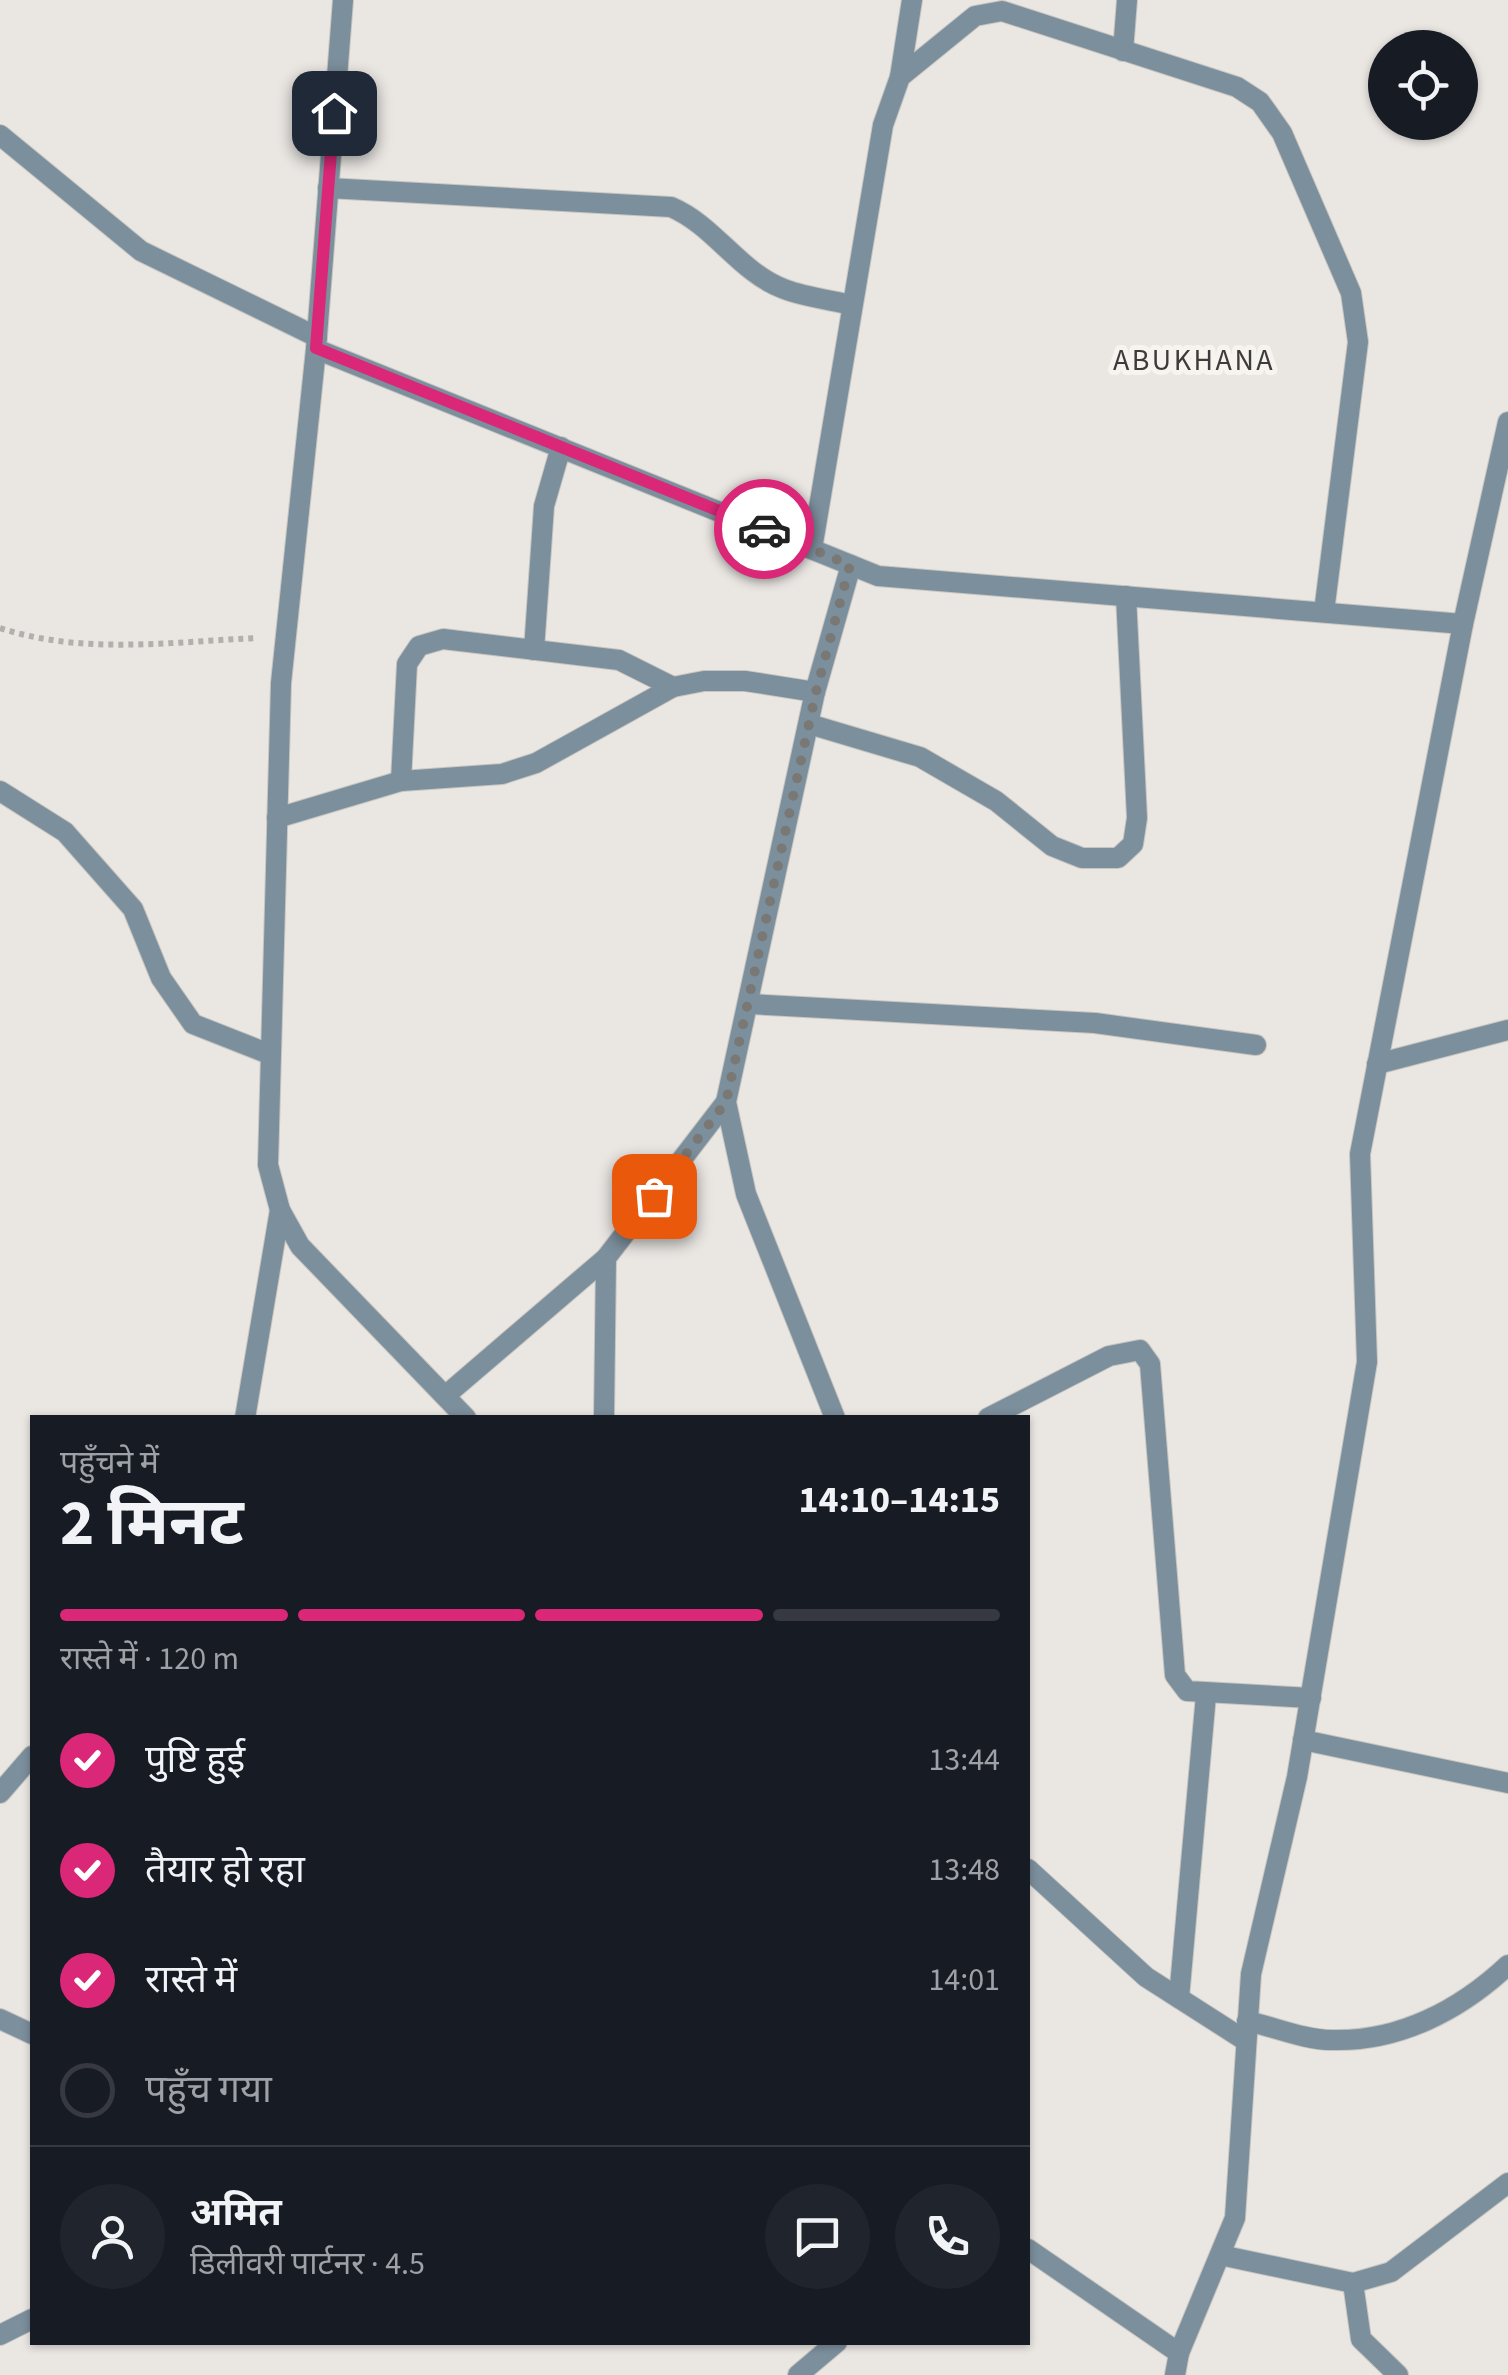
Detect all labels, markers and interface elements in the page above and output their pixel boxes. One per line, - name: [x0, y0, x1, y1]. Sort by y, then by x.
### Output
- map controls: [1368, 30, 1478, 140]
- button: locate: [1368, 30, 1478, 140]
- pin: [292, 71, 377, 156]
- icon: home: [307, 86, 362, 141]
- district label: ABUKHANA: [1113, 339, 1275, 382]
- courier: [714, 479, 814, 579]
- icon: car: [737, 502, 792, 557]
- pin: [612, 1154, 697, 1239]
- icon: bag: [627, 1169, 682, 1224]
- text: पहुँचने में: [60, 1440, 159, 1486]
- text: 14:10–14:15: [798, 1473, 1000, 1527]
- text: 2 मिनट: [60, 1477, 244, 1570]
- text: रास्ते में · 120 m: [60, 1636, 239, 1682]
- icon: check: [60, 1733, 115, 1788]
- text: पुष्टि हुई: [145, 1733, 245, 1787]
- text: 13:44: [928, 1737, 1000, 1783]
- icon: check: [60, 1843, 115, 1898]
- text: तैयार हो रहा: [145, 1843, 305, 1897]
- text: 13:48: [928, 1847, 1000, 1893]
- icon: check: [60, 1953, 115, 2008]
- text: रास्ते में: [145, 1953, 237, 2007]
- text: 14:01: [928, 1957, 1000, 2003]
- text: पहुँच गया: [145, 2063, 272, 2117]
- button: person: [60, 2184, 165, 2289]
- button: chat: [765, 2184, 870, 2289]
- button: phone: [895, 2184, 1000, 2289]
- text: अमित: [190, 2186, 282, 2240]
- text: डिलीवरी पार्टनर · 4.5: [190, 2241, 425, 2287]

